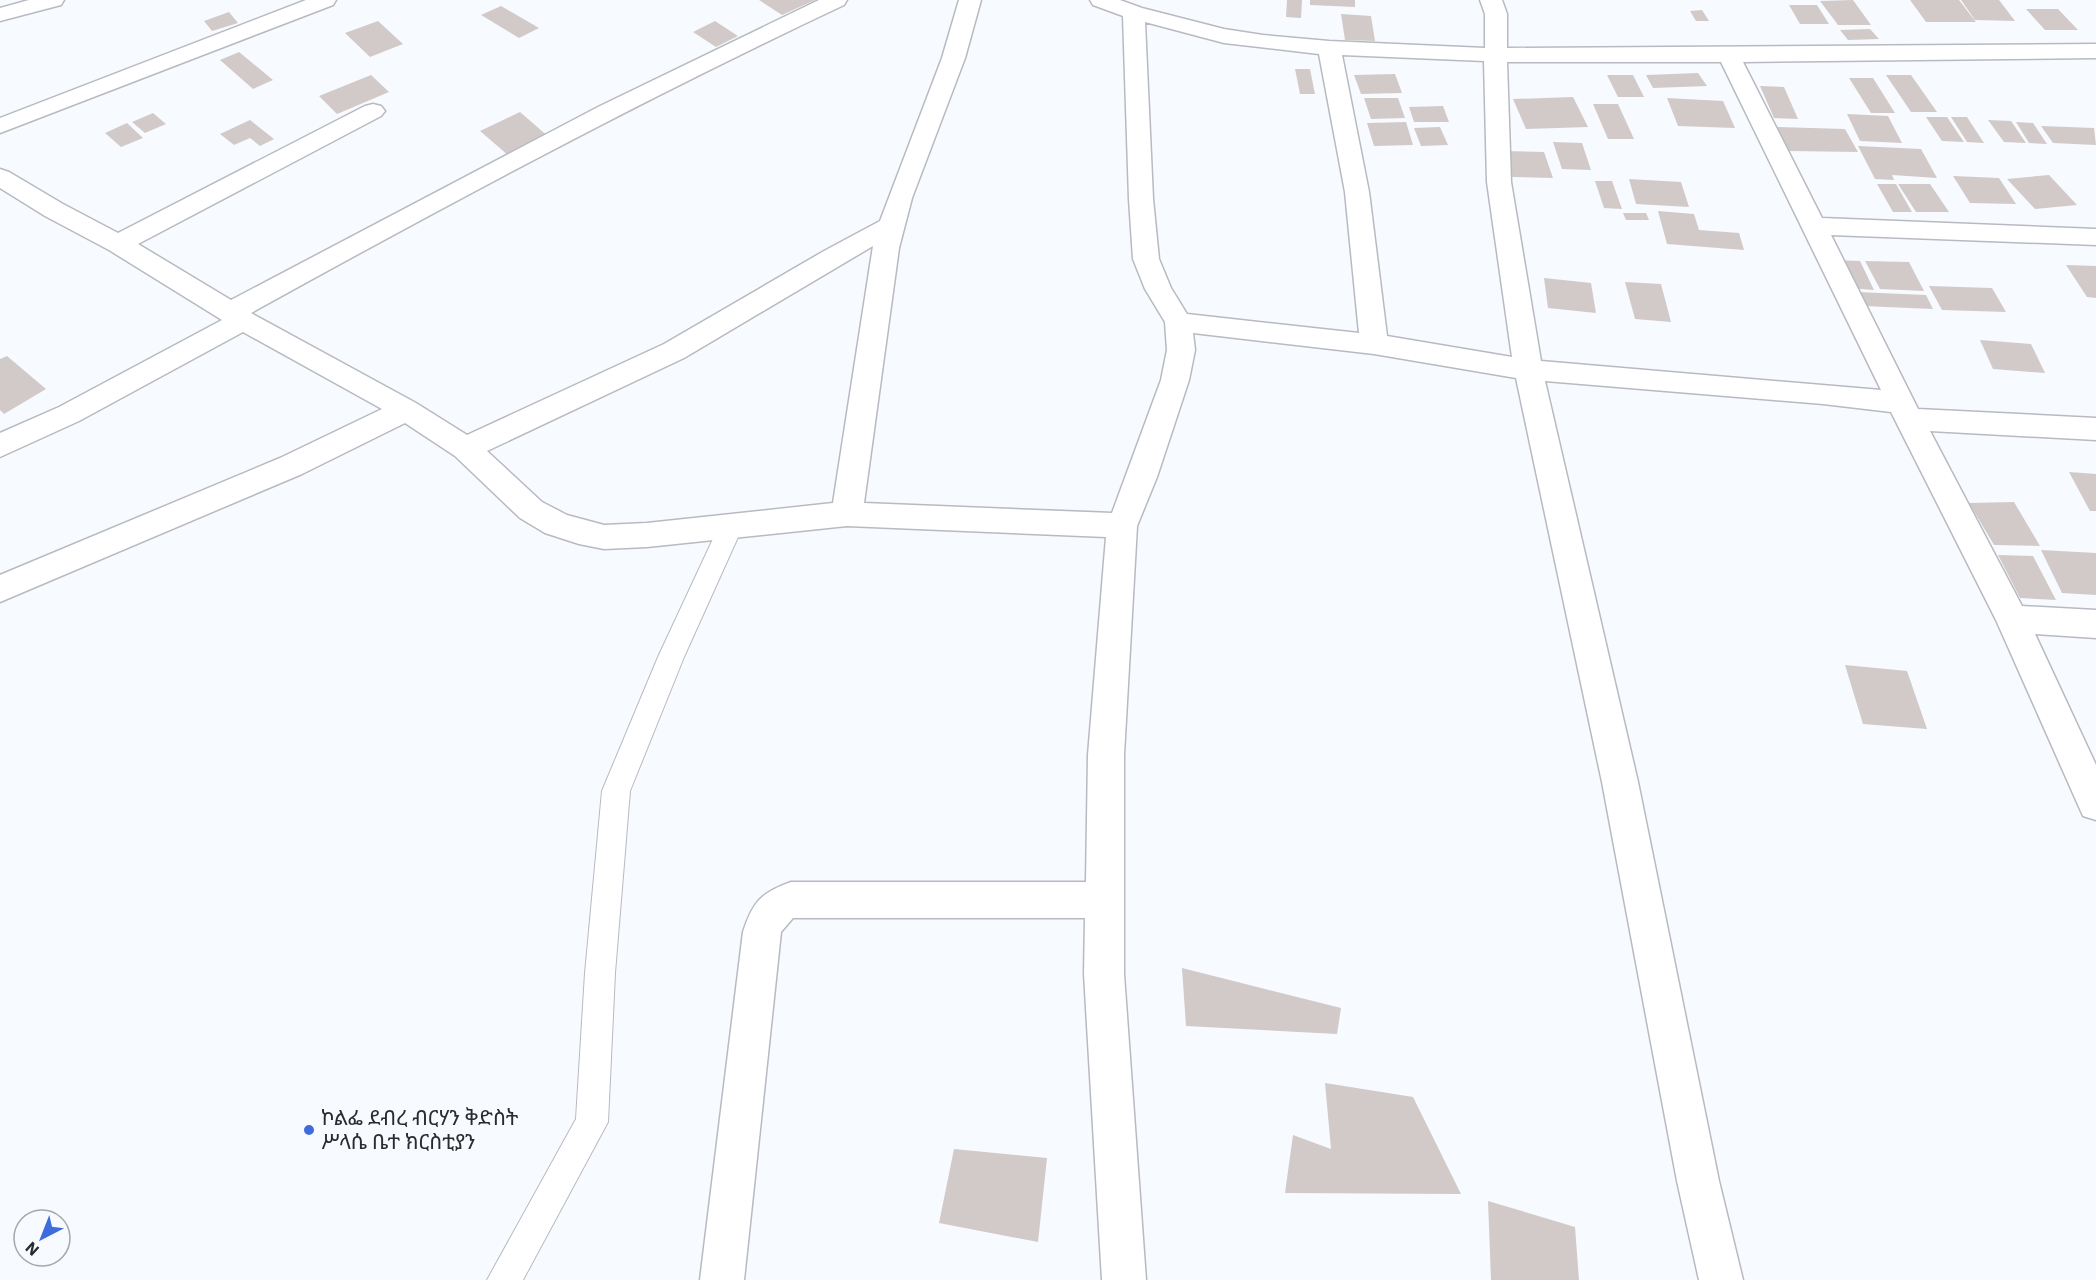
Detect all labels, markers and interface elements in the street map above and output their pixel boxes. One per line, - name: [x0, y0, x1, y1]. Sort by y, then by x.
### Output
- place label: ኮልፌ ደብረ ብርሃን ቅድስት ሥላሴ ቤተ ክርስቲያን: [321, 1103, 519, 1155]
- marker: ኮልፌ ደብረ ብርሃን ቅድስት ሥላሴ ቤተ ክርስቲያን: [302, 1123, 316, 1137]
- north arrow: [12, 1208, 72, 1268]
- text: N: [21, 1238, 43, 1260]

